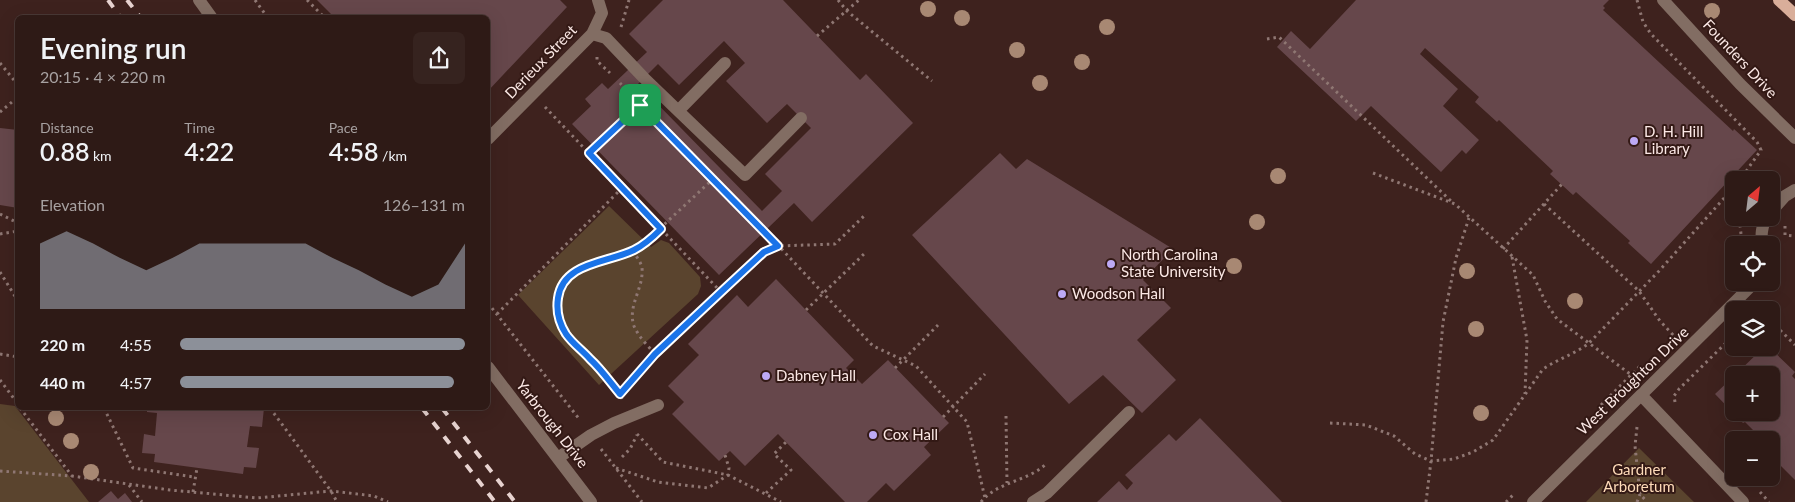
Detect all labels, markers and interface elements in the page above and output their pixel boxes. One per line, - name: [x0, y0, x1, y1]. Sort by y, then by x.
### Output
- street label: Founders Drive: [1700, 15, 1782, 101]
- street label: Derieux Street: [501, 20, 580, 102]
- text: Evening run: [40, 31, 186, 65]
- button: share: [413, 32, 465, 84]
- text: 20:15 · 4 × 220 m: [40, 67, 165, 86]
- pin: [619, 84, 661, 126]
- icon: arrive: [626, 91, 654, 119]
- text: Distance: [40, 119, 94, 136]
- text: Time: [184, 119, 215, 136]
- text: Pace: [329, 119, 358, 136]
- place label: D. H. Hill Library: [1644, 122, 1703, 157]
- marker: D. H. Hill Library: [1628, 135, 1640, 147]
- text: 0.88: [40, 136, 89, 166]
- text: 4:22: [184, 136, 234, 166]
- text: 4:58: [329, 136, 379, 166]
- text: km: [89, 147, 112, 164]
- text: /km: [379, 147, 407, 164]
- north arrow: [1725, 171, 1780, 226]
- map controls: [1725, 171, 1780, 486]
- text: Elevation: [40, 195, 105, 214]
- text: 126–131 m: [383, 195, 465, 214]
- button: locate: [1725, 236, 1780, 291]
- place label: North Carolina State University: [1121, 245, 1226, 280]
- marker: North Carolina State University: [1105, 258, 1117, 270]
- place label: Woodson Hall: [1072, 284, 1165, 302]
- marker: Woodson Hall: [1056, 288, 1068, 300]
- button: layers: [1725, 301, 1780, 356]
- street label: West Broughton Drive: [1573, 322, 1692, 438]
- text: 220 m: [40, 335, 85, 354]
- text: 4:55: [120, 335, 152, 354]
- place label: Dabney Hall: [776, 366, 856, 384]
- button: +: [1725, 366, 1780, 421]
- marker: Dabney Hall: [760, 370, 772, 382]
- text: 440 m: [40, 373, 85, 392]
- text: 4:57: [120, 373, 152, 392]
- street label: Yarbrough Drive: [513, 376, 593, 471]
- place label: Cox Hall: [883, 425, 938, 443]
- marker: Cox Hall: [867, 429, 879, 441]
- button: −: [1725, 431, 1780, 486]
- park label: Gardner Arboretum: [1603, 460, 1675, 495]

